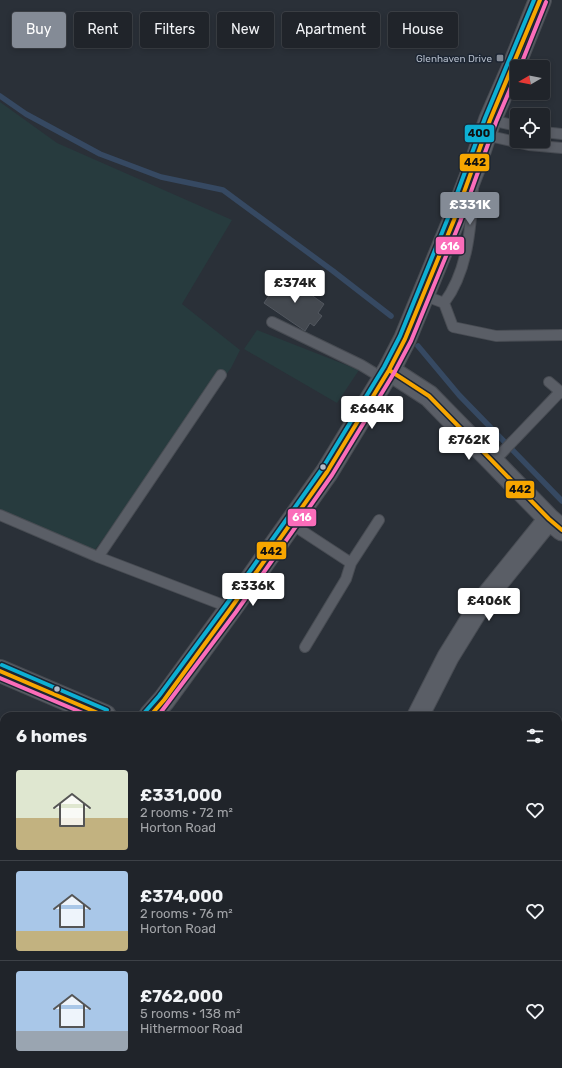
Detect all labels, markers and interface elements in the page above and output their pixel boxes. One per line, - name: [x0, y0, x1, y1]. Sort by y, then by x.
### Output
- chip: Buy: [12, 12, 66, 48]
- chip: Rent: [74, 12, 132, 48]
- chip: Filters: [140, 12, 209, 48]
- chip: New: [217, 12, 274, 48]
- chip: Apartment: [282, 12, 380, 48]
- chip: House: [388, 12, 458, 48]
- place label: Glenhaven Drive: [416, 53, 492, 65]
- marker: Glenhaven Drive: [495, 53, 505, 63]
- north arrow: [510, 60, 550, 100]
- map controls: [510, 60, 550, 148]
- button: locate: [510, 108, 550, 148]
- line badge: 400: [464, 124, 495, 143]
- text: 400: [468, 127, 490, 140]
- line badge: 442: [459, 153, 490, 172]
- text: 442: [464, 156, 486, 169]
- pin: £331K: [442, 192, 498, 226]
- text: £331K: [449, 197, 491, 212]
- line badge: 616: [435, 236, 465, 255]
- text: 616: [440, 240, 460, 253]
- pin: £374K: [267, 270, 323, 304]
- text: £374K: [274, 275, 316, 290]
- pin: £664K: [344, 396, 400, 430]
- text: £664K: [350, 401, 394, 416]
- pin: £762K: [441, 427, 497, 461]
- text: £762K: [448, 432, 490, 447]
- unlabelled marker: [318, 462, 328, 472]
- line badge: 442: [505, 480, 535, 499]
- text: 442: [509, 483, 531, 496]
- line badge: 616: [287, 508, 317, 527]
- text: 616: [292, 511, 312, 524]
- line badge: 442: [256, 541, 287, 560]
- text: 442: [260, 545, 282, 558]
- pin: £336K: [225, 573, 281, 607]
- text: £336K: [231, 578, 275, 593]
- pin: £406K: [461, 588, 517, 622]
- text: £406K: [467, 593, 511, 608]
- unlabelled marker: [52, 684, 62, 694]
- icon: filters: [524, 725, 546, 747]
- text: 6 homes: [16, 726, 87, 746]
- text: £331,000: [140, 785, 222, 805]
- icon: home: [48, 786, 96, 834]
- icon: heart: [524, 799, 546, 821]
- text: 2 rooms · 72 m²: [140, 805, 233, 820]
- text: Horton Road: [140, 820, 216, 835]
- text: £374,000: [140, 886, 223, 906]
- icon: home: [48, 887, 96, 935]
- icon: heart: [524, 900, 546, 922]
- text: 2 rooms · 76 m²: [140, 906, 233, 921]
- text: Horton Road: [140, 921, 216, 936]
- text: £762,000: [140, 986, 223, 1006]
- icon: home: [48, 987, 96, 1035]
- icon: heart: [524, 1000, 546, 1022]
- text: 5 rooms · 138 m²: [140, 1006, 240, 1021]
- text: Hithermoor Road: [140, 1021, 243, 1036]

